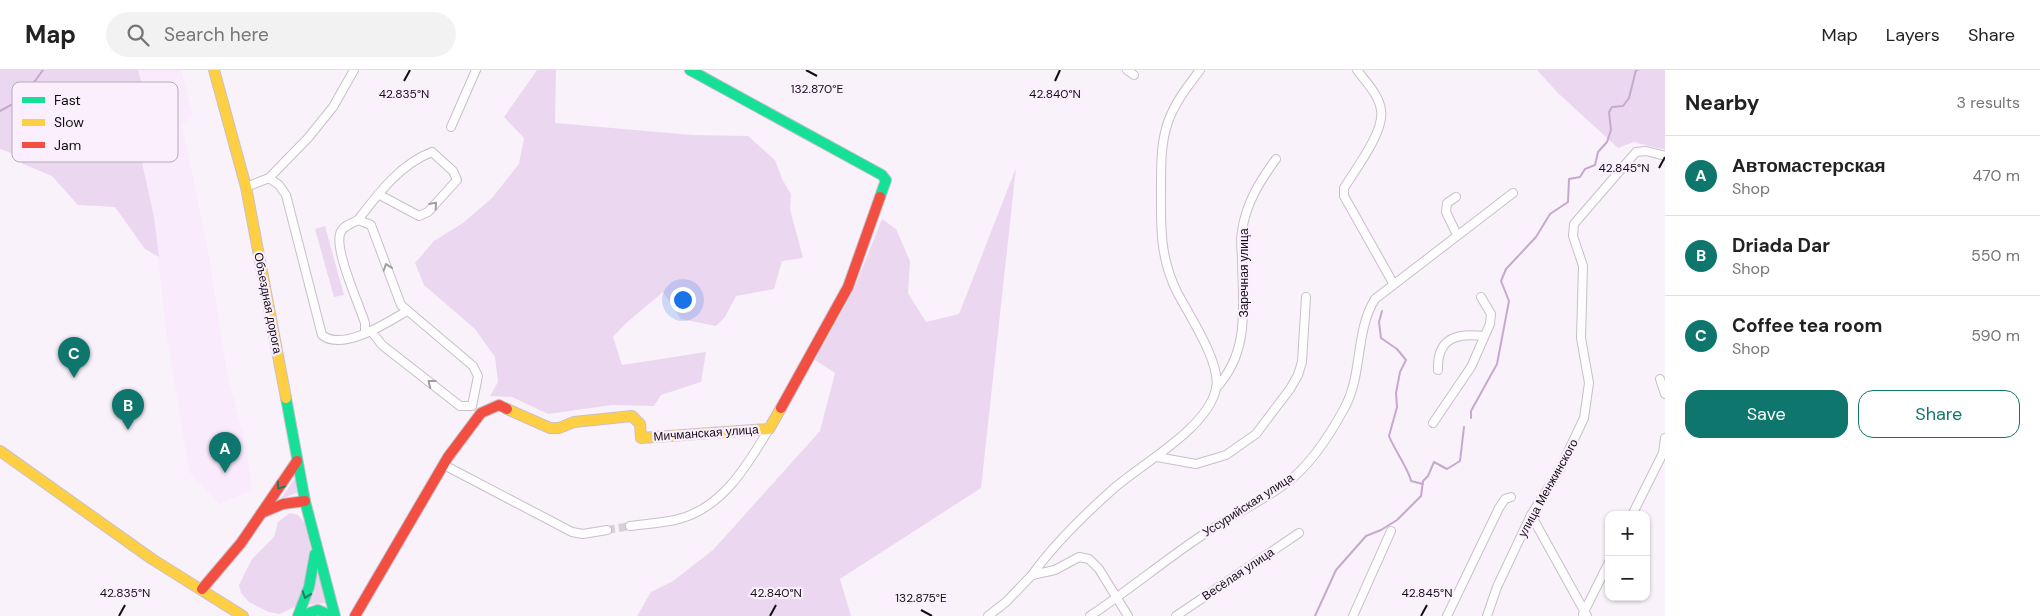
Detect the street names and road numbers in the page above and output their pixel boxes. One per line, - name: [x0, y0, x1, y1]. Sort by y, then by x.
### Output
- street label: Заречная улица: [1236, 228, 1252, 318]
- street label: Объездная дорога: [250, 251, 286, 355]
- street label: Мичманская улица: [653, 421, 759, 445]
- street label: улица Менжинского: [1514, 436, 1582, 540]
- street label: Уссурийская улица: [1199, 469, 1297, 540]
- street label: Весёлая улица: [1199, 544, 1277, 604]

